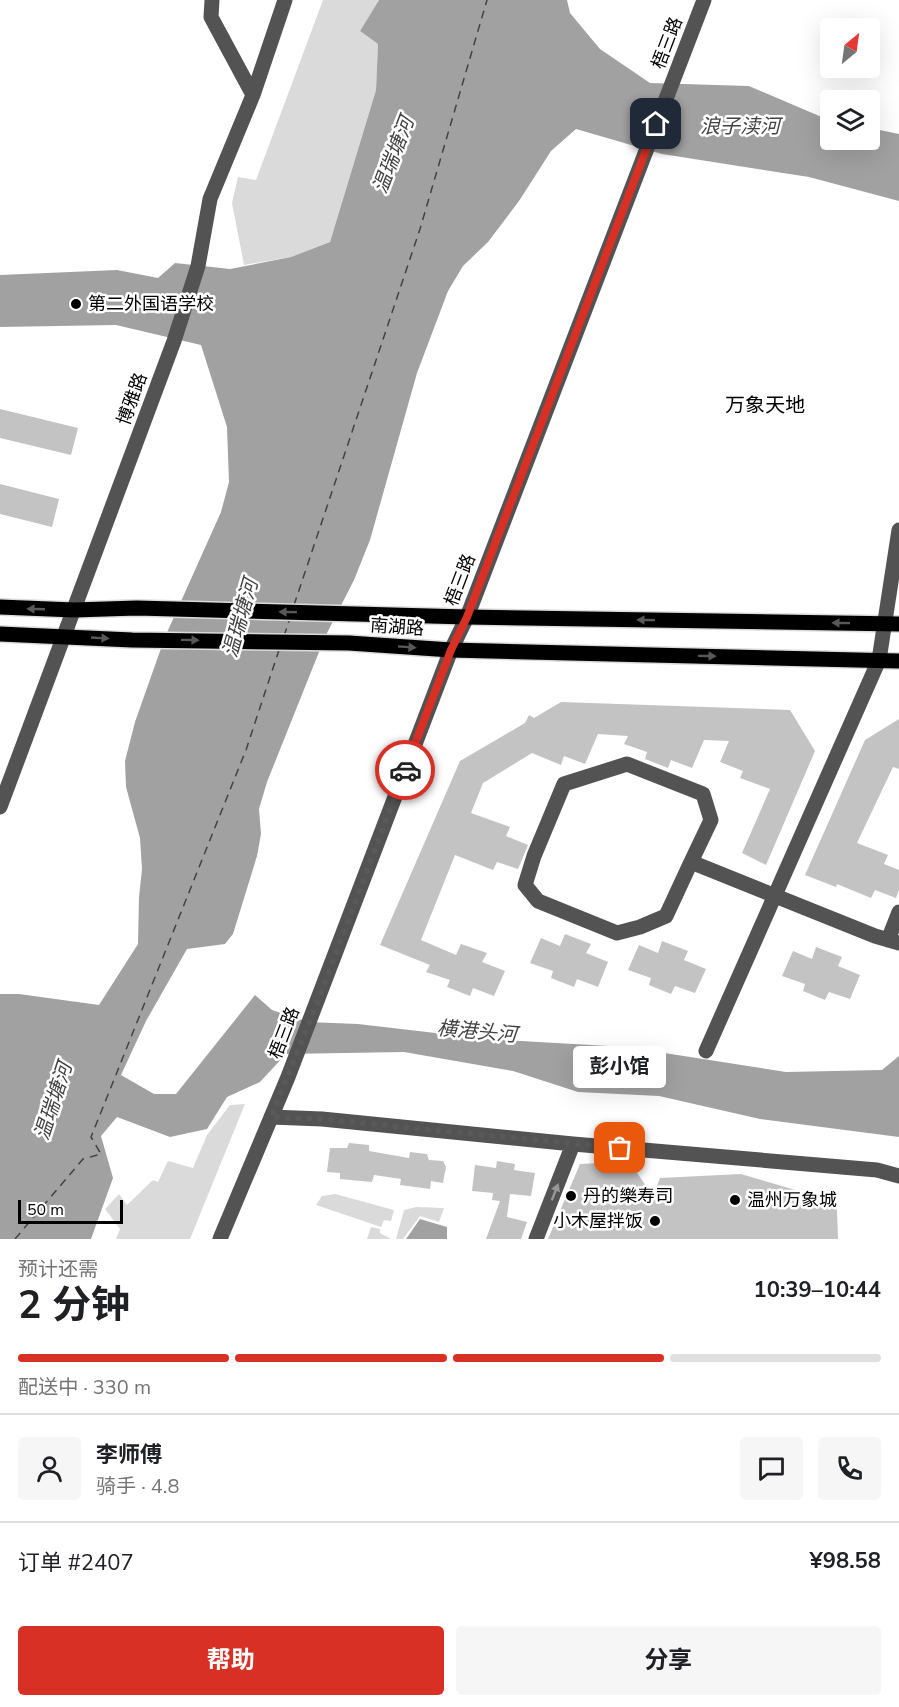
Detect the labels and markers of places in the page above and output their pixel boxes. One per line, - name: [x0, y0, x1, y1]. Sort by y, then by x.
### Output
- pin: [630, 98, 681, 149]
- place label: 第二外国语学校: [88, 292, 214, 316]
- marker: 第二外国语学校: [69, 297, 83, 311]
- callout: 彭小馆: [574, 1046, 666, 1088]
- pin: [594, 1122, 645, 1173]
- place label: 丹的樂寿司: [583, 1184, 673, 1208]
- place label: 温州万象城: [747, 1188, 837, 1212]
- marker: 丹的樂寿司: [564, 1189, 578, 1203]
- marker: 温州万象城: [728, 1193, 742, 1207]
- place label: 小木屋拌饭: [553, 1209, 643, 1233]
- marker: 小木屋拌饭: [648, 1214, 662, 1228]

